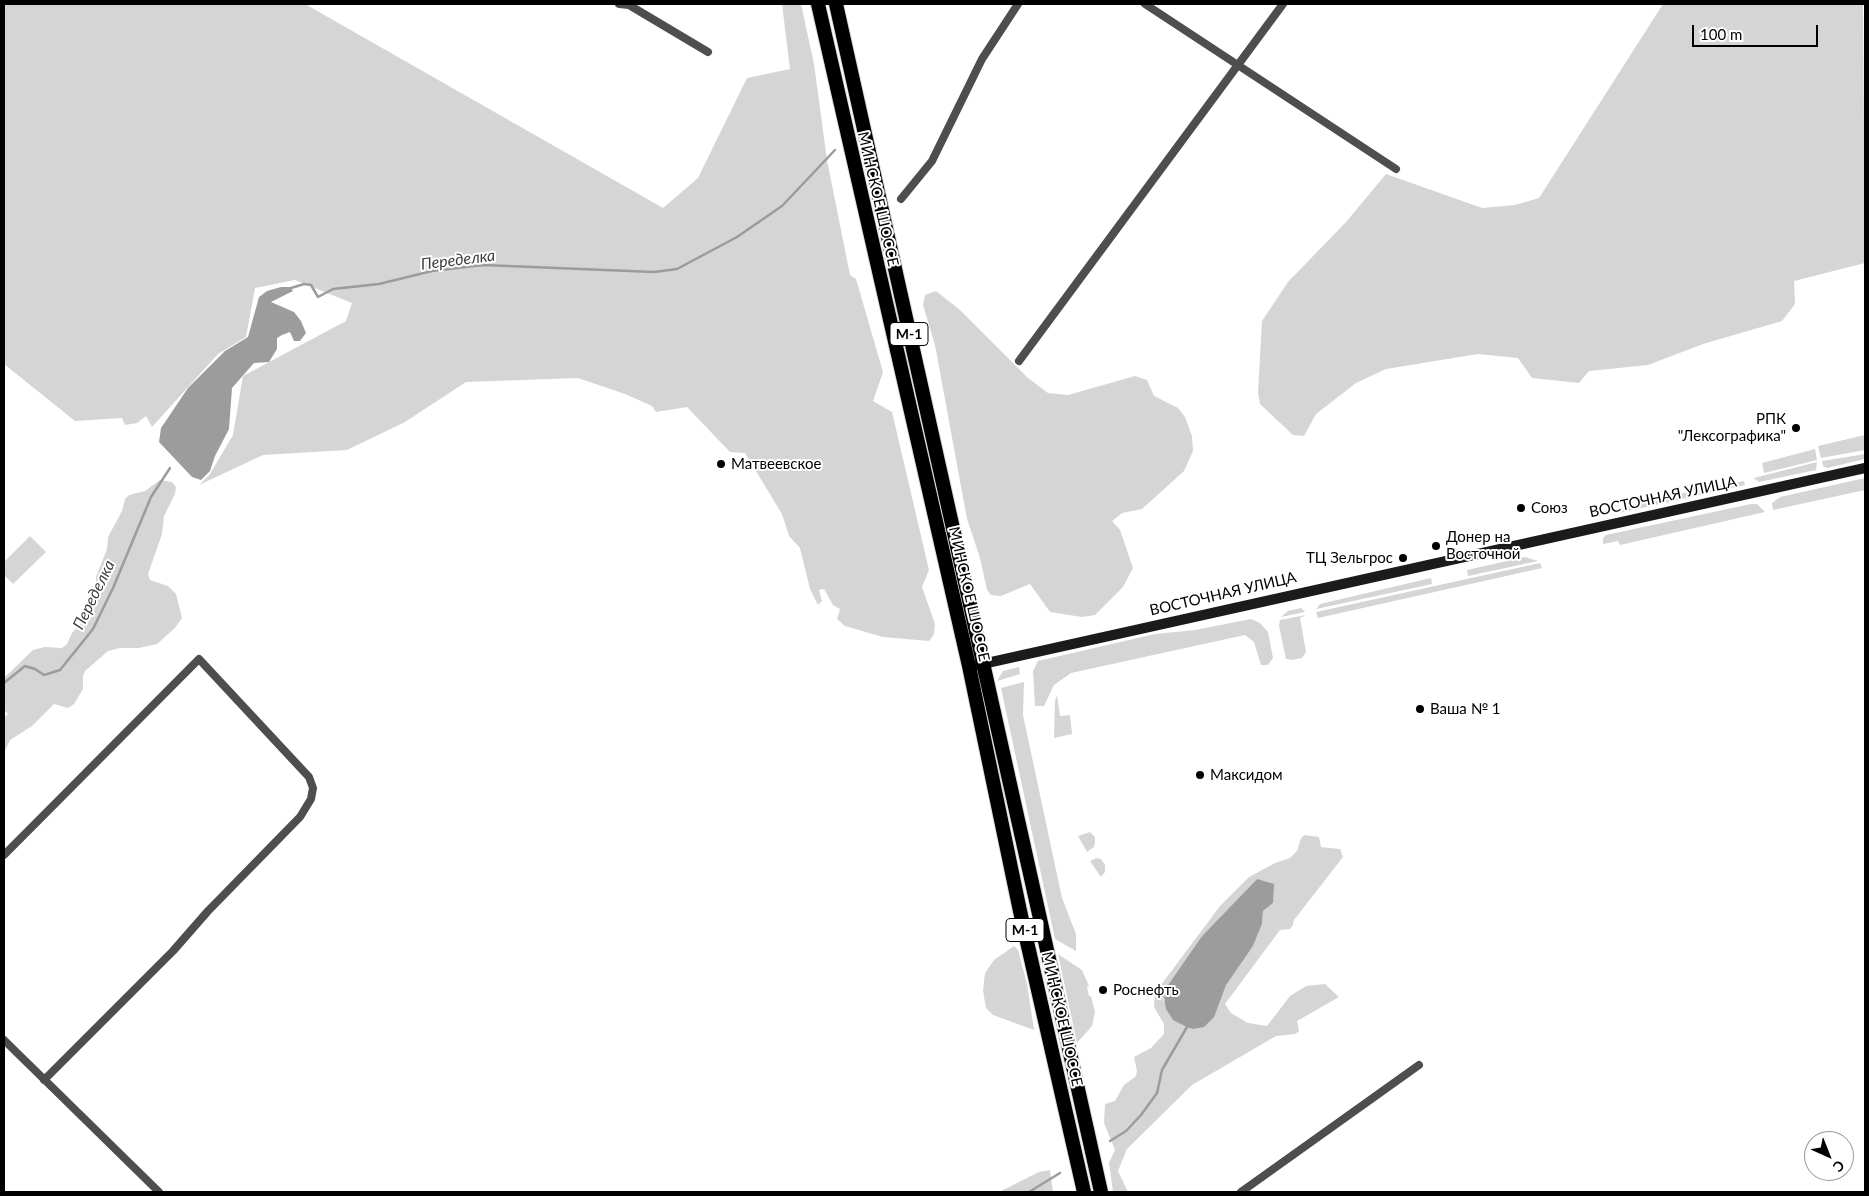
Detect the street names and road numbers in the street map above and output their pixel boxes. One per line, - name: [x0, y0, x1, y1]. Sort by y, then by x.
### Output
- street label: МИНСКОЕ ШОССЕ: [854, 130, 902, 268]
- road number: М-1: [890, 322, 928, 346]
- street label: ВОСТОЧНАЯ УЛИЦА: [1588, 473, 1738, 521]
- street label: МИНСКОЕ ШОССЕ: [945, 525, 993, 663]
- street label: ВОСТОЧНАЯ УЛИЦА: [1148, 568, 1298, 620]
- road number: М-1: [1006, 918, 1044, 942]
- street label: МИНСКОЕ ШОССЕ: [1038, 950, 1086, 1088]

